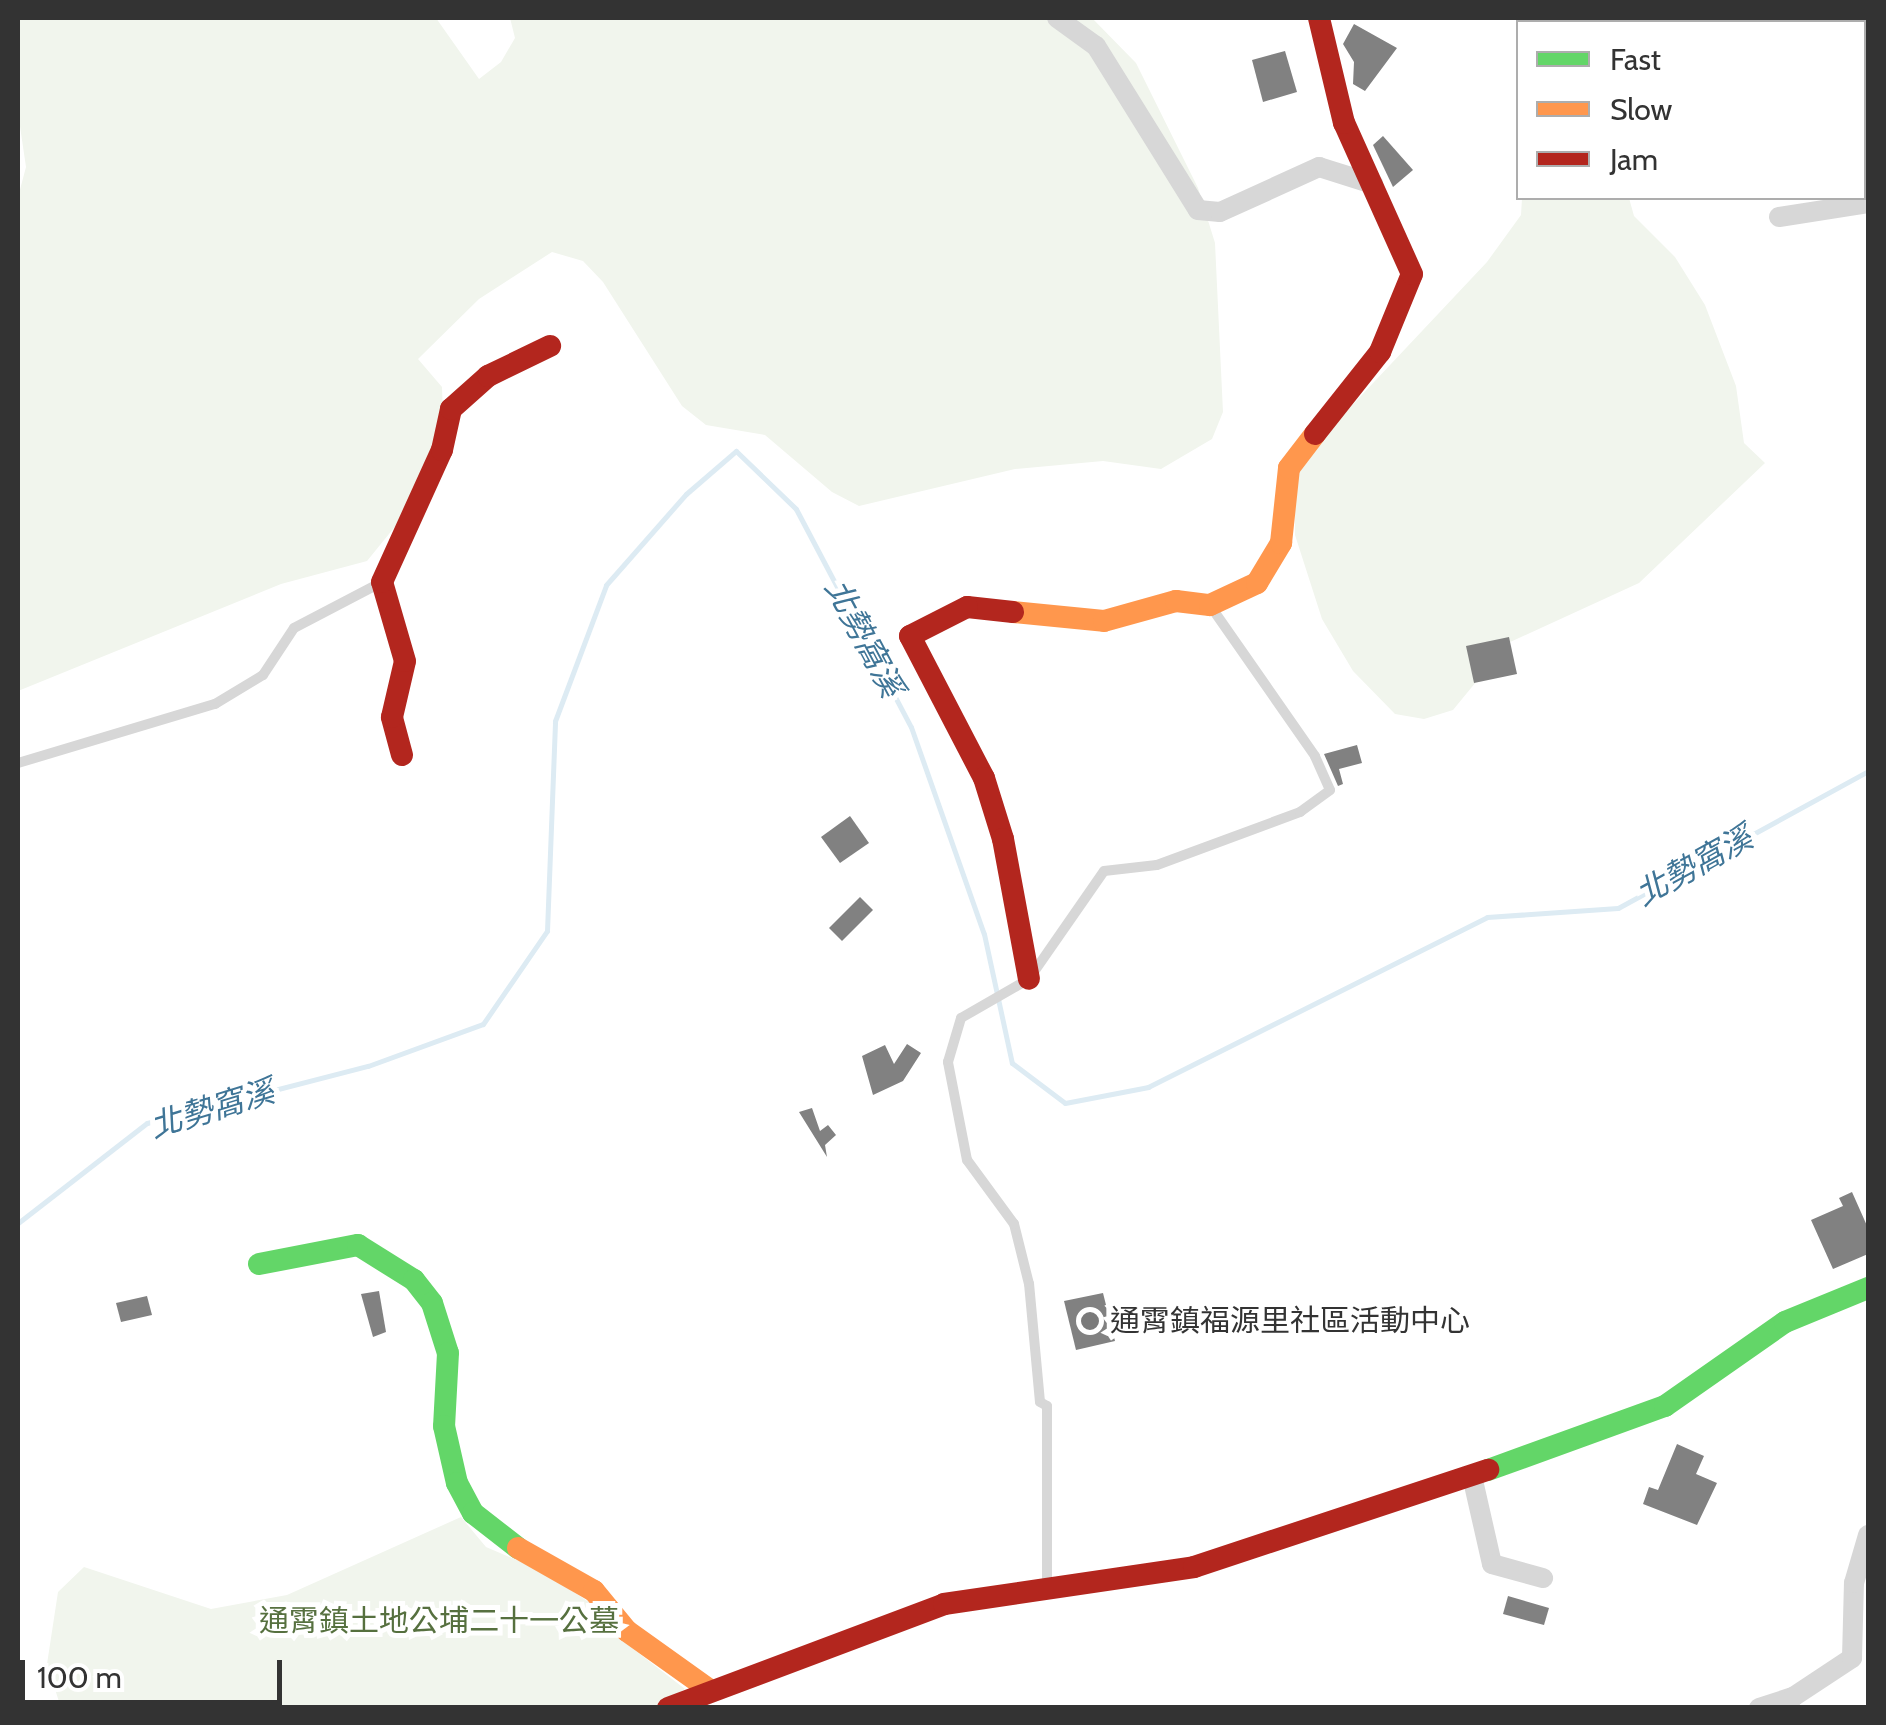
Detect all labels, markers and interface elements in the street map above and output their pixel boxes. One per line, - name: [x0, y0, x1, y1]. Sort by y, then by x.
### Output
- legend: [1516, 20, 1866, 200]
- text: Fast: [1610, 41, 1661, 78]
- text: Slow: [1610, 91, 1672, 128]
- text: Jam: [1610, 141, 1658, 178]
- water label: 北勢窩溪: [817, 572, 911, 704]
- water label: 北勢窩溪: [1629, 818, 1759, 914]
- water label: 北勢窩溪: [145, 1072, 279, 1146]
- place label: 通霄鎮福源里社區活動中心: [1110, 1303, 1470, 1339]
- marker: 通霄鎮福源里社區活動中心: [1079, 1310, 1101, 1332]
- park label: 通霄鎮土地公埔二十一公墓: [259, 1603, 619, 1639]
- scale bar: [25, 1640, 288, 1702]
- text: 100 m: [37, 1659, 122, 1696]

